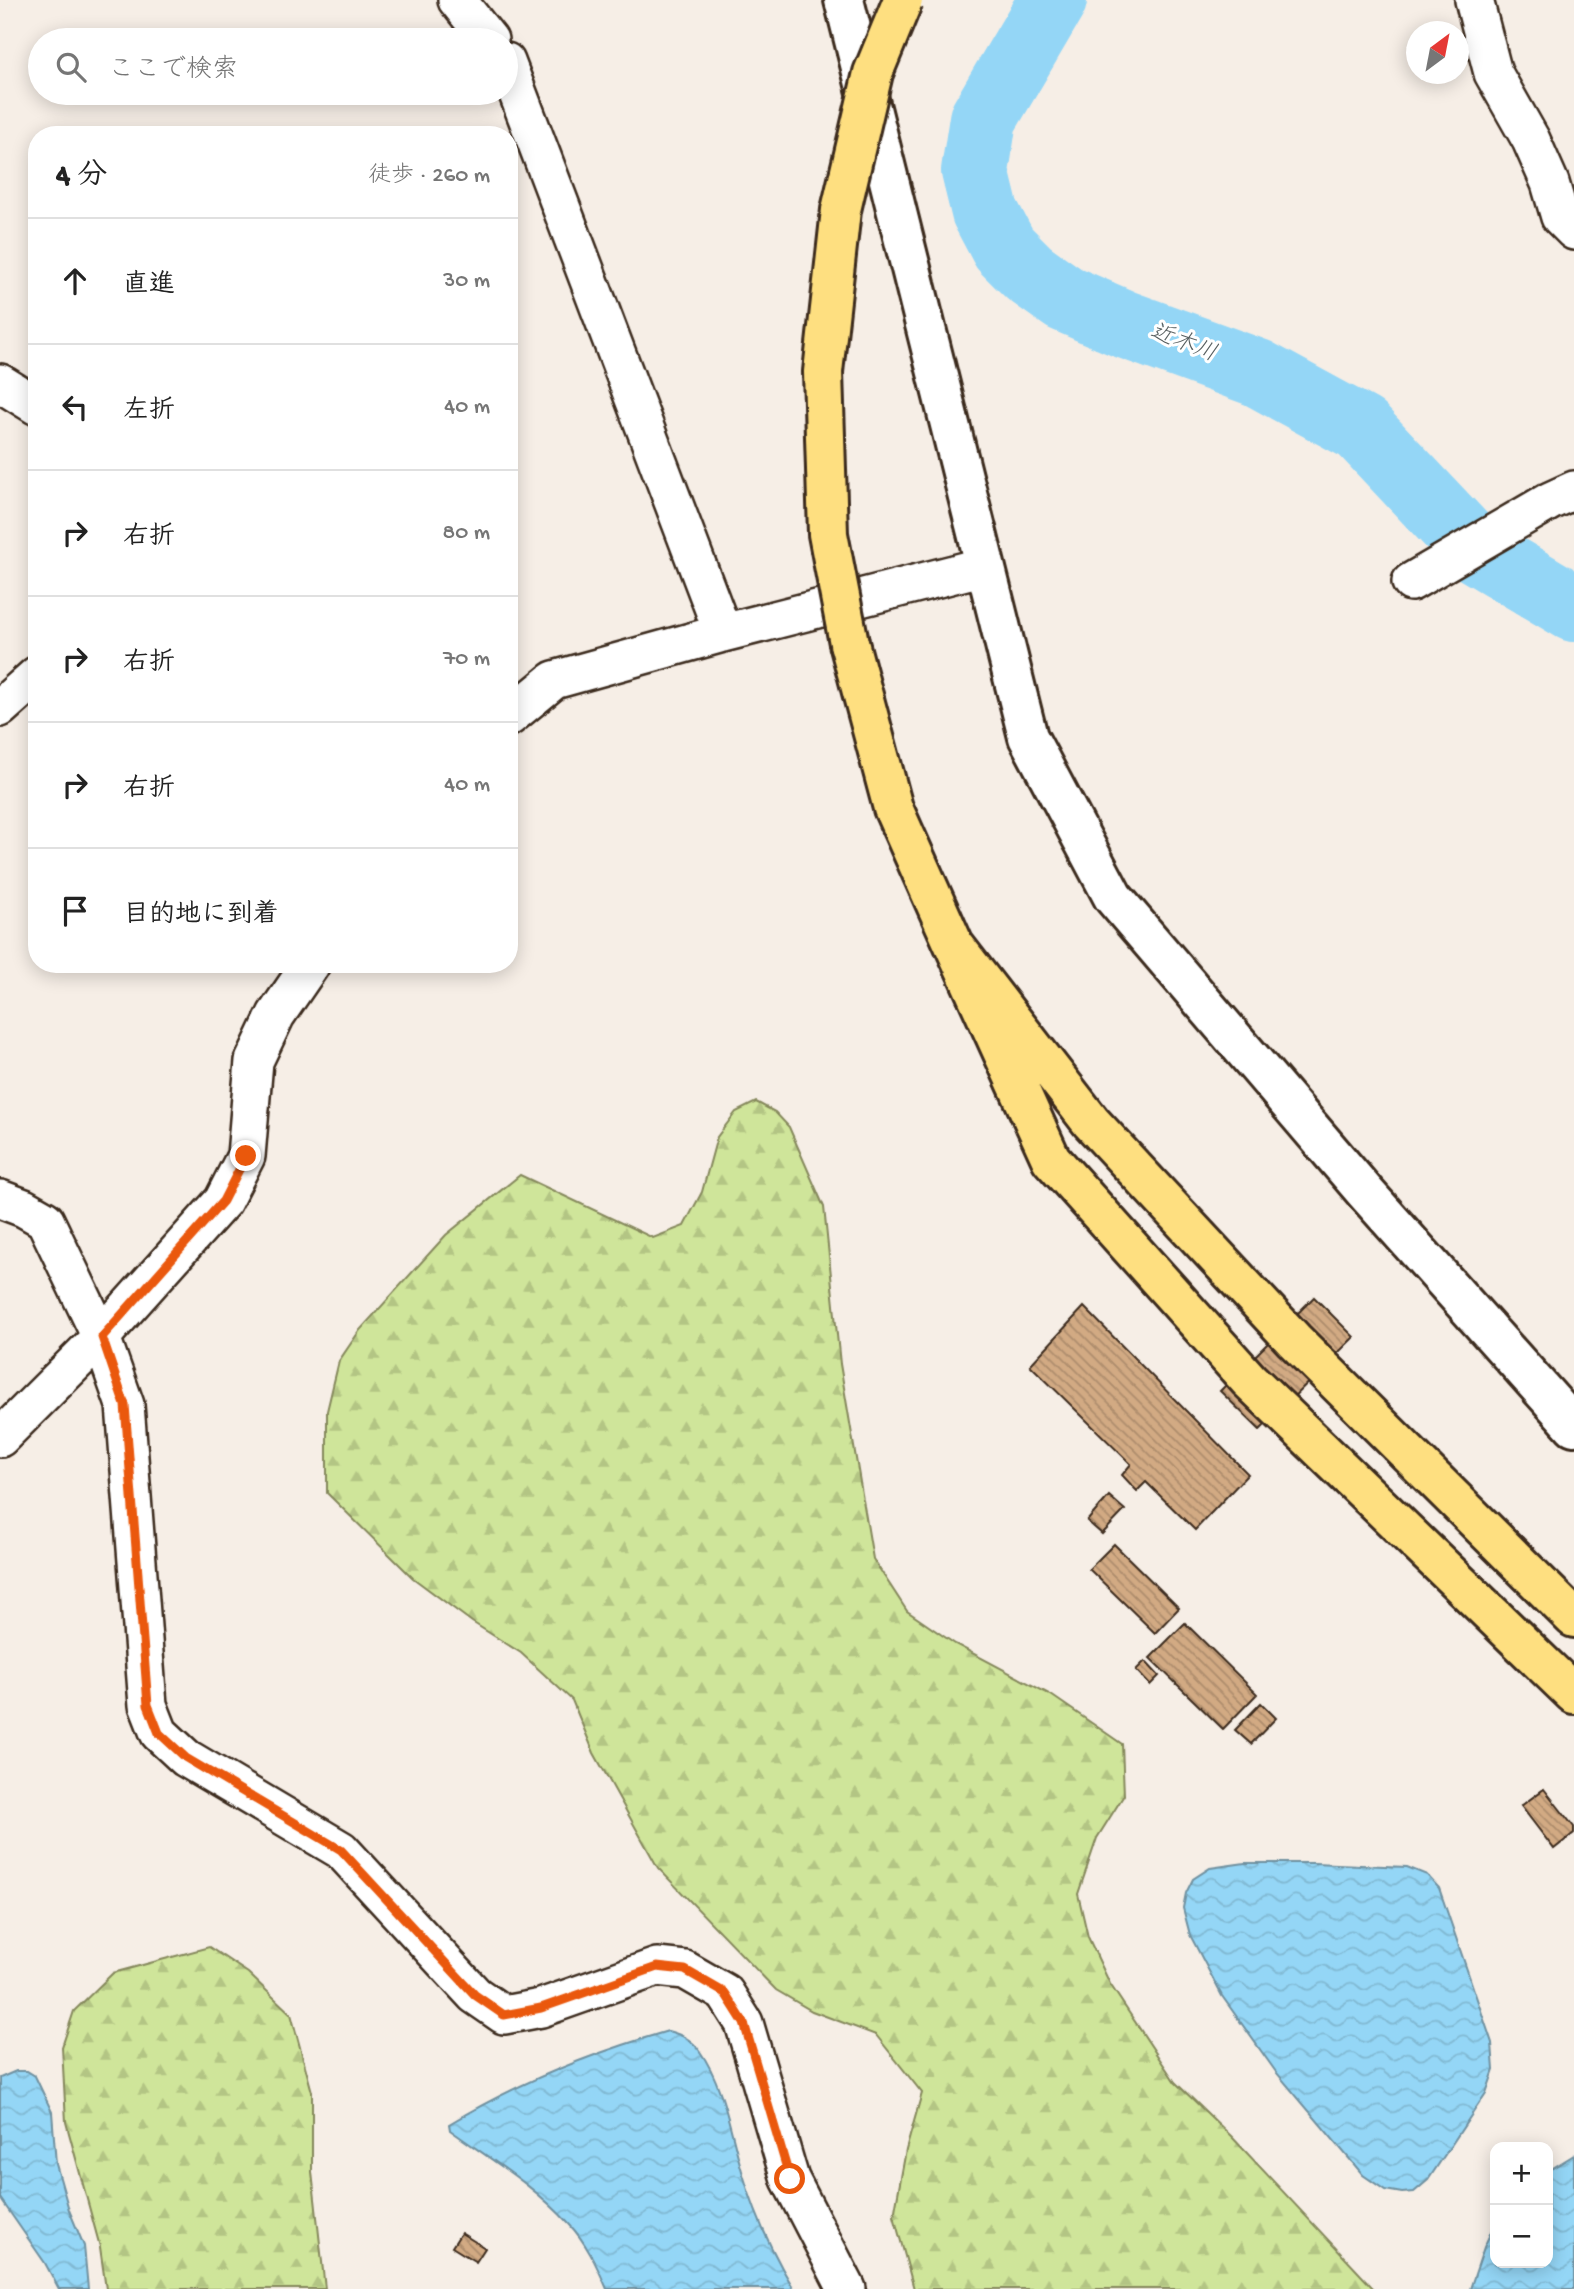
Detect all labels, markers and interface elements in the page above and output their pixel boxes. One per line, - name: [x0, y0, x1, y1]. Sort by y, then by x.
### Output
- north arrow: [1406, 21, 1469, 84]
- search box: [28, 28, 518, 105]
- icon: search: [52, 48, 90, 86]
- text: ここで検索: [108, 56, 238, 87]
- text: 4 分: [56, 160, 107, 195]
- text: 徒歩 · 260 m: [368, 163, 490, 190]
- icon: ahead: [56, 262, 94, 300]
- text: 30 m: [443, 268, 490, 295]
- text: 直進: [123, 271, 175, 302]
- water label: 近木川: [1146, 318, 1220, 369]
- icon: left: [56, 388, 94, 426]
- text: 40 m: [444, 394, 490, 421]
- text: 左折: [123, 397, 175, 428]
- icon: right: [56, 514, 94, 552]
- text: 80 m: [443, 520, 490, 547]
- text: 右折: [123, 523, 175, 554]
- icon: right: [56, 640, 94, 678]
- text: 70 m: [443, 646, 490, 673]
- text: 右折: [123, 649, 175, 680]
- icon: right: [56, 766, 94, 804]
- text: 40 m: [444, 772, 490, 799]
- text: 右折: [123, 775, 175, 806]
- icon: arrive: [56, 892, 94, 930]
- text: 目的地に到着: [123, 901, 279, 932]
- route end: [230, 1140, 261, 1171]
- map controls: [1490, 2142, 1553, 2268]
- button: +: [1490, 2142, 1553, 2205]
- route start: [774, 2163, 805, 2194]
- button: −: [1490, 2205, 1553, 2268]

